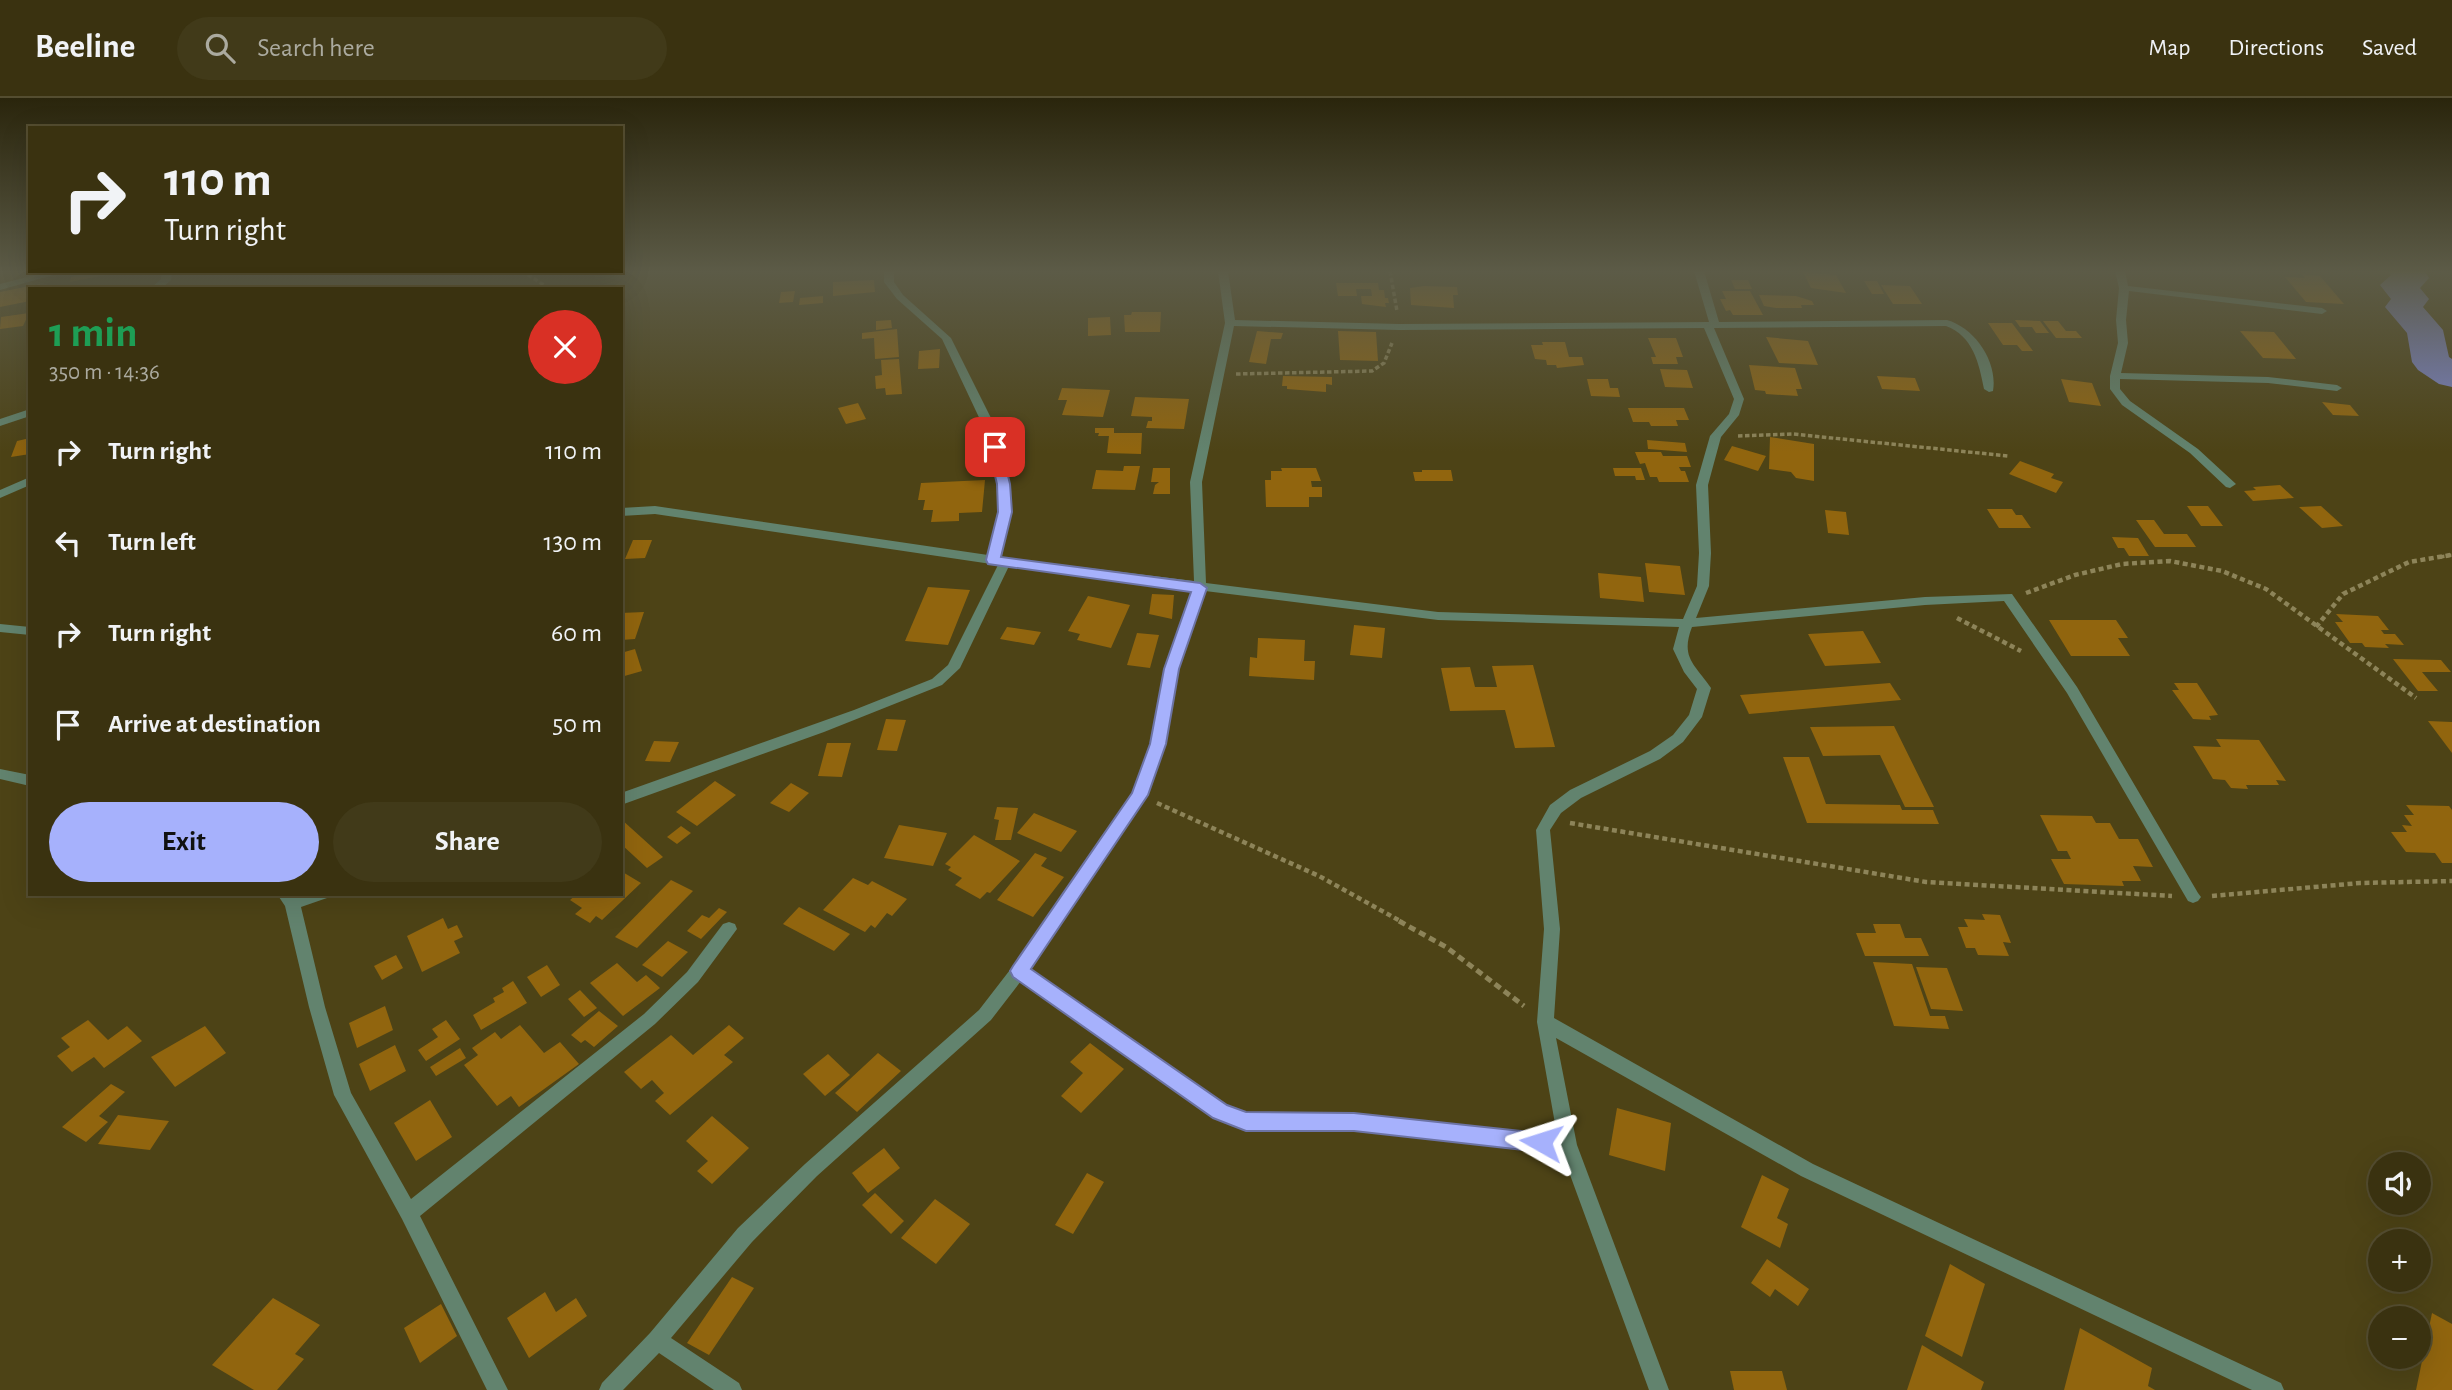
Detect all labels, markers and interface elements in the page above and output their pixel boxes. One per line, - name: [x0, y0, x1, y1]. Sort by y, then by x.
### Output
- search box: [177, 17, 667, 80]
- icon: search: [201, 29, 239, 67]
- text: Beeline: [35, 31, 135, 64]
- text: Search here: [257, 35, 375, 61]
- text: Map: [2148, 36, 2190, 60]
- text: Directions: [2228, 36, 2324, 60]
- text: Saved: [2362, 36, 2417, 60]
- icon: right: [49, 154, 140, 245]
- text: 110 m: [164, 156, 272, 205]
- text: Turn right: [164, 214, 286, 246]
- button: close: [528, 310, 602, 384]
- text: 1 min: [49, 312, 138, 354]
- text: 350 m · 14:36: [49, 361, 160, 384]
- pin: [965, 417, 1025, 477]
- icon: arrive: [976, 428, 1014, 466]
- icon: right: [49, 433, 87, 471]
- text: Turn right: [108, 438, 211, 464]
- text: 110 m: [545, 438, 602, 464]
- icon: left: [49, 524, 87, 562]
- text: Turn left: [108, 529, 196, 555]
- text: 130 m: [544, 529, 602, 555]
- icon: right: [49, 615, 87, 653]
- text: Turn right: [108, 620, 211, 646]
- text: 60 m: [551, 620, 602, 646]
- icon: arrive: [49, 706, 87, 744]
- text: Arrive at destination: [108, 711, 321, 737]
- text: 50 m: [552, 711, 602, 737]
- button: Exit: [49, 802, 319, 882]
- button: Share: [333, 802, 602, 882]
- position arrow: [1504, 1105, 1578, 1179]
- map controls: [2368, 1152, 2431, 1369]
- button: sound: [2368, 1152, 2431, 1215]
- button: +: [2368, 1229, 2431, 1292]
- button: −: [2368, 1306, 2431, 1369]

